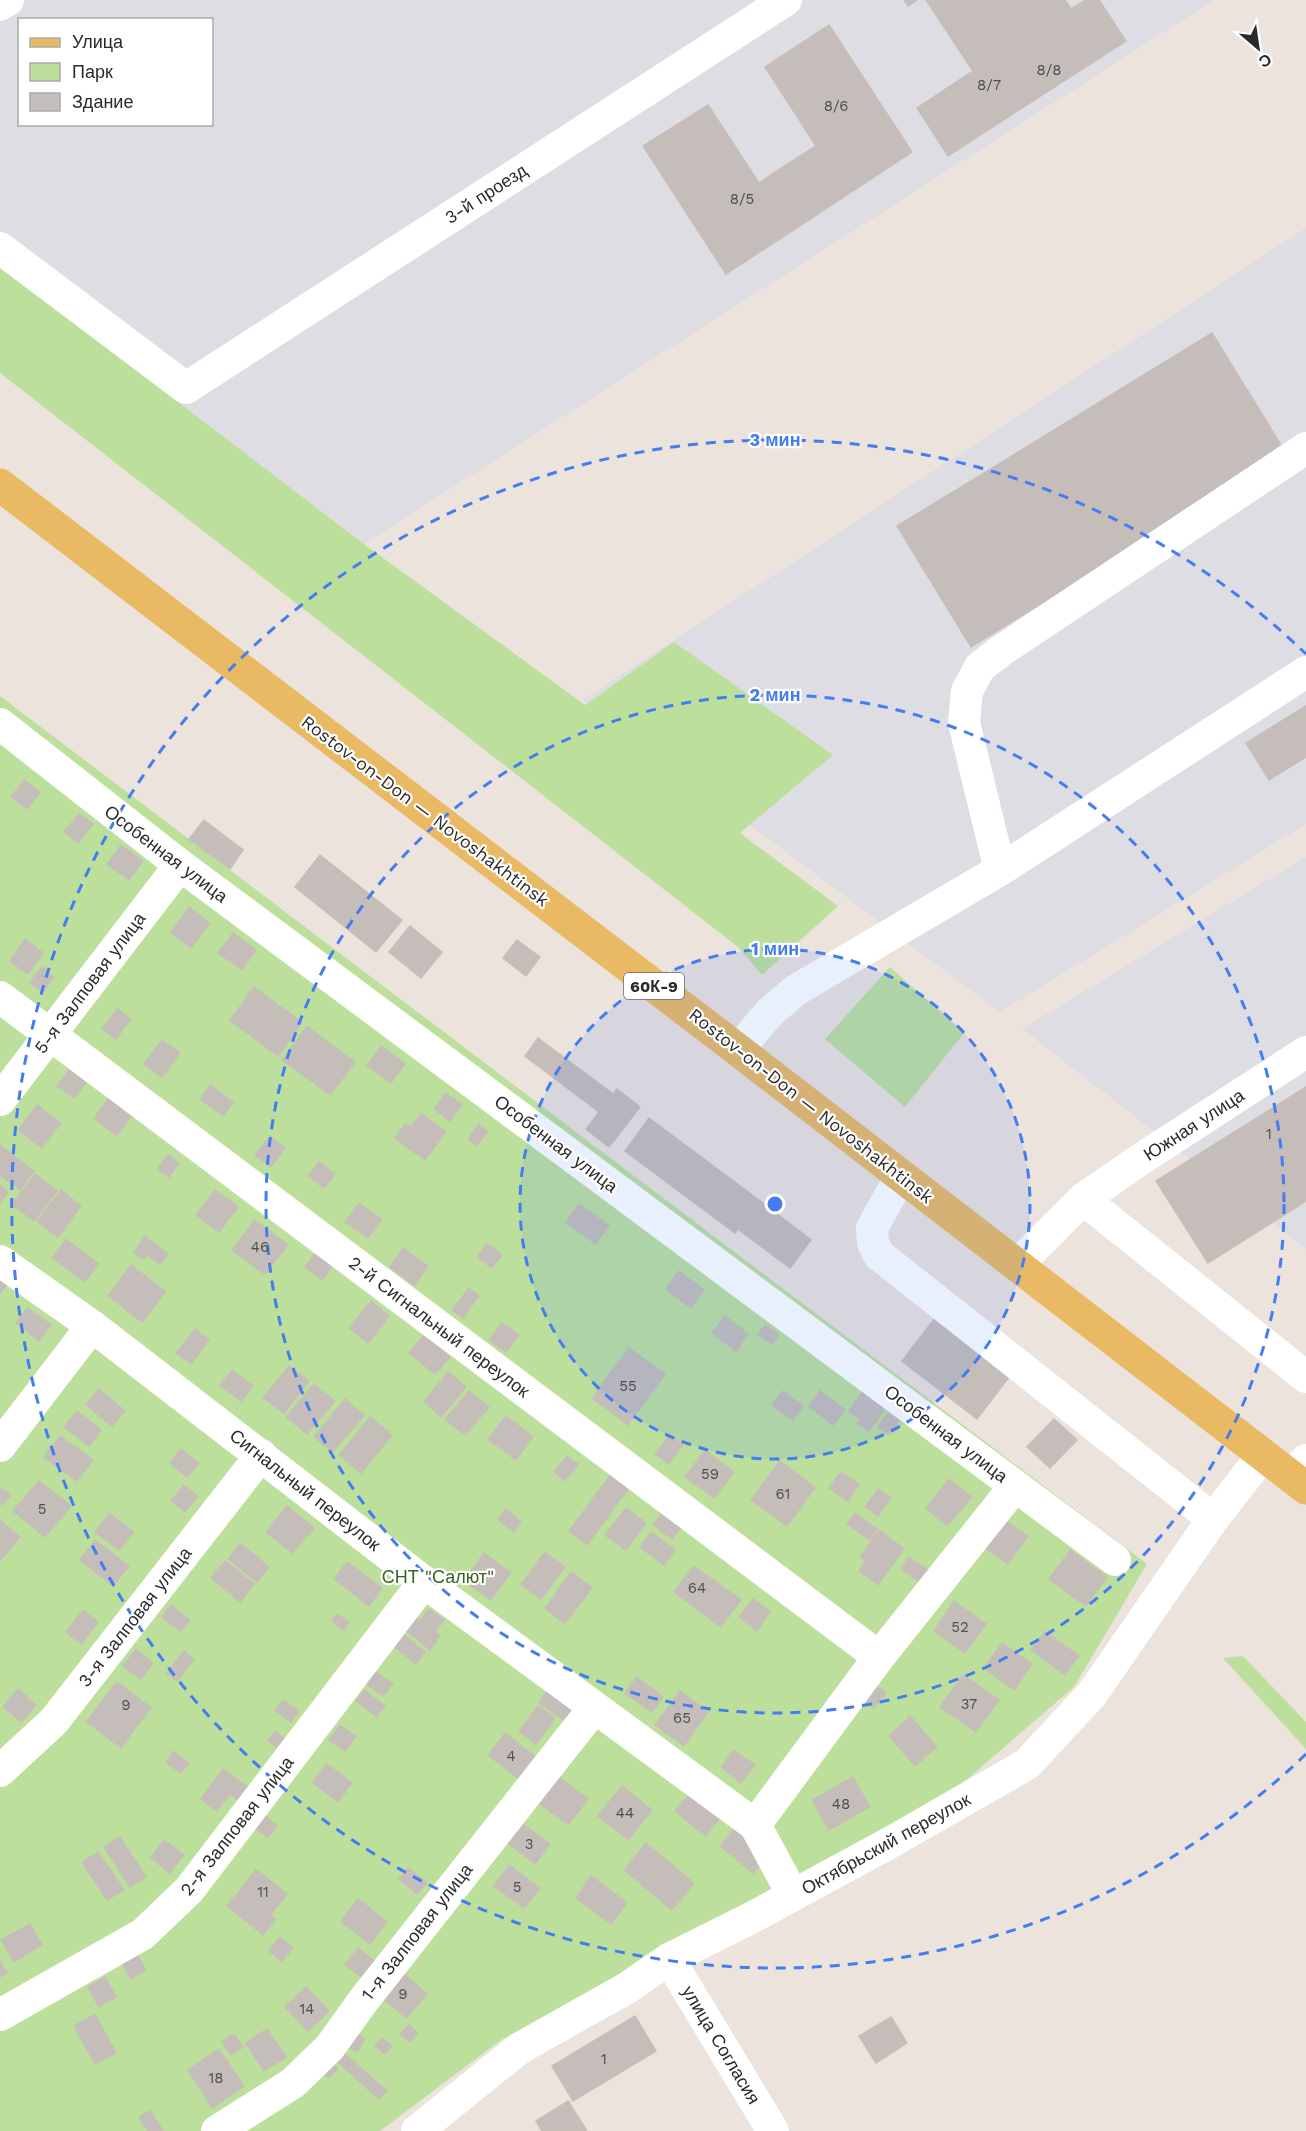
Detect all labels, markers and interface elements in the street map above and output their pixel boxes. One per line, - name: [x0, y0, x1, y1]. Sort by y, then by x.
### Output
- legend: [18, 18, 213, 126]
- north arrow: [1228, 18, 1288, 78]
- text: Улица: [72, 31, 124, 52]
- text: С: [1255, 50, 1275, 72]
- text: Парк: [72, 61, 113, 82]
- house number: 8/8: [1037, 61, 1061, 79]
- house number: 8/7: [977, 76, 1001, 94]
- text: Здание: [72, 91, 133, 112]
- house number: 8/6: [824, 97, 848, 115]
- street label: 3-й проезд: [441, 159, 531, 228]
- house number: 8/5: [730, 190, 754, 208]
- text: 3 мин: [749, 429, 801, 450]
- text: 2 мин: [749, 684, 801, 705]
- street label: Rostov-on-Don — Novoshakhtinsk: [298, 711, 553, 911]
- street label: Особенная улица: [101, 801, 233, 907]
- street label: 5-я Залповая улица: [30, 907, 150, 1057]
- text: 1 мин: [751, 938, 799, 959]
- road number: 60К-9: [624, 973, 684, 999]
- street label: Rostov-on-Don — Novoshakhtinsk: [685, 1004, 938, 1208]
- street label: Южная улица: [1140, 1084, 1249, 1165]
- street label: Особенная улица: [491, 1091, 623, 1197]
- house number: 1: [1266, 1125, 1272, 1143]
- centre of rings: [765, 1194, 785, 1214]
- house number: 46: [251, 1238, 269, 1256]
- street label: 2-й Сигнальный переулок: [345, 1252, 534, 1401]
- house number: 55: [619, 1377, 637, 1395]
- street label: Особенная улица: [881, 1381, 1013, 1487]
- street label: Сигнальный переулок: [226, 1424, 385, 1555]
- house number: 59: [701, 1465, 719, 1483]
- house number: 61: [776, 1485, 790, 1503]
- house number: 5: [38, 1500, 46, 1518]
- street label: 3-я Залповая улица: [74, 1542, 196, 1691]
- park label: СНТ "Салют": [382, 1566, 494, 1587]
- house number: 64: [688, 1579, 706, 1597]
- house number: 52: [951, 1618, 969, 1636]
- house number: 37: [961, 1695, 977, 1713]
- house number: 9: [121, 1696, 131, 1714]
- house number: 65: [673, 1709, 691, 1727]
- house number: 4: [506, 1747, 516, 1765]
- street label: 2-я Залповая улица: [176, 1751, 298, 1900]
- street label: Октябрьский переулок: [798, 1788, 974, 1899]
- house number: 48: [832, 1795, 850, 1813]
- house number: 44: [616, 1804, 634, 1822]
- house number: 3: [525, 1835, 533, 1853]
- street label: 1-я Залповая улица: [357, 1858, 477, 2004]
- house number: 5: [513, 1878, 521, 1896]
- house number: 11: [257, 1883, 269, 1901]
- street label: улица Согласия: [678, 1982, 765, 2108]
- house number: 9: [398, 1985, 408, 2003]
- house number: 14: [299, 2000, 315, 2018]
- house number: 1: [601, 2050, 607, 2068]
- house number: 18: [208, 2069, 224, 2087]

